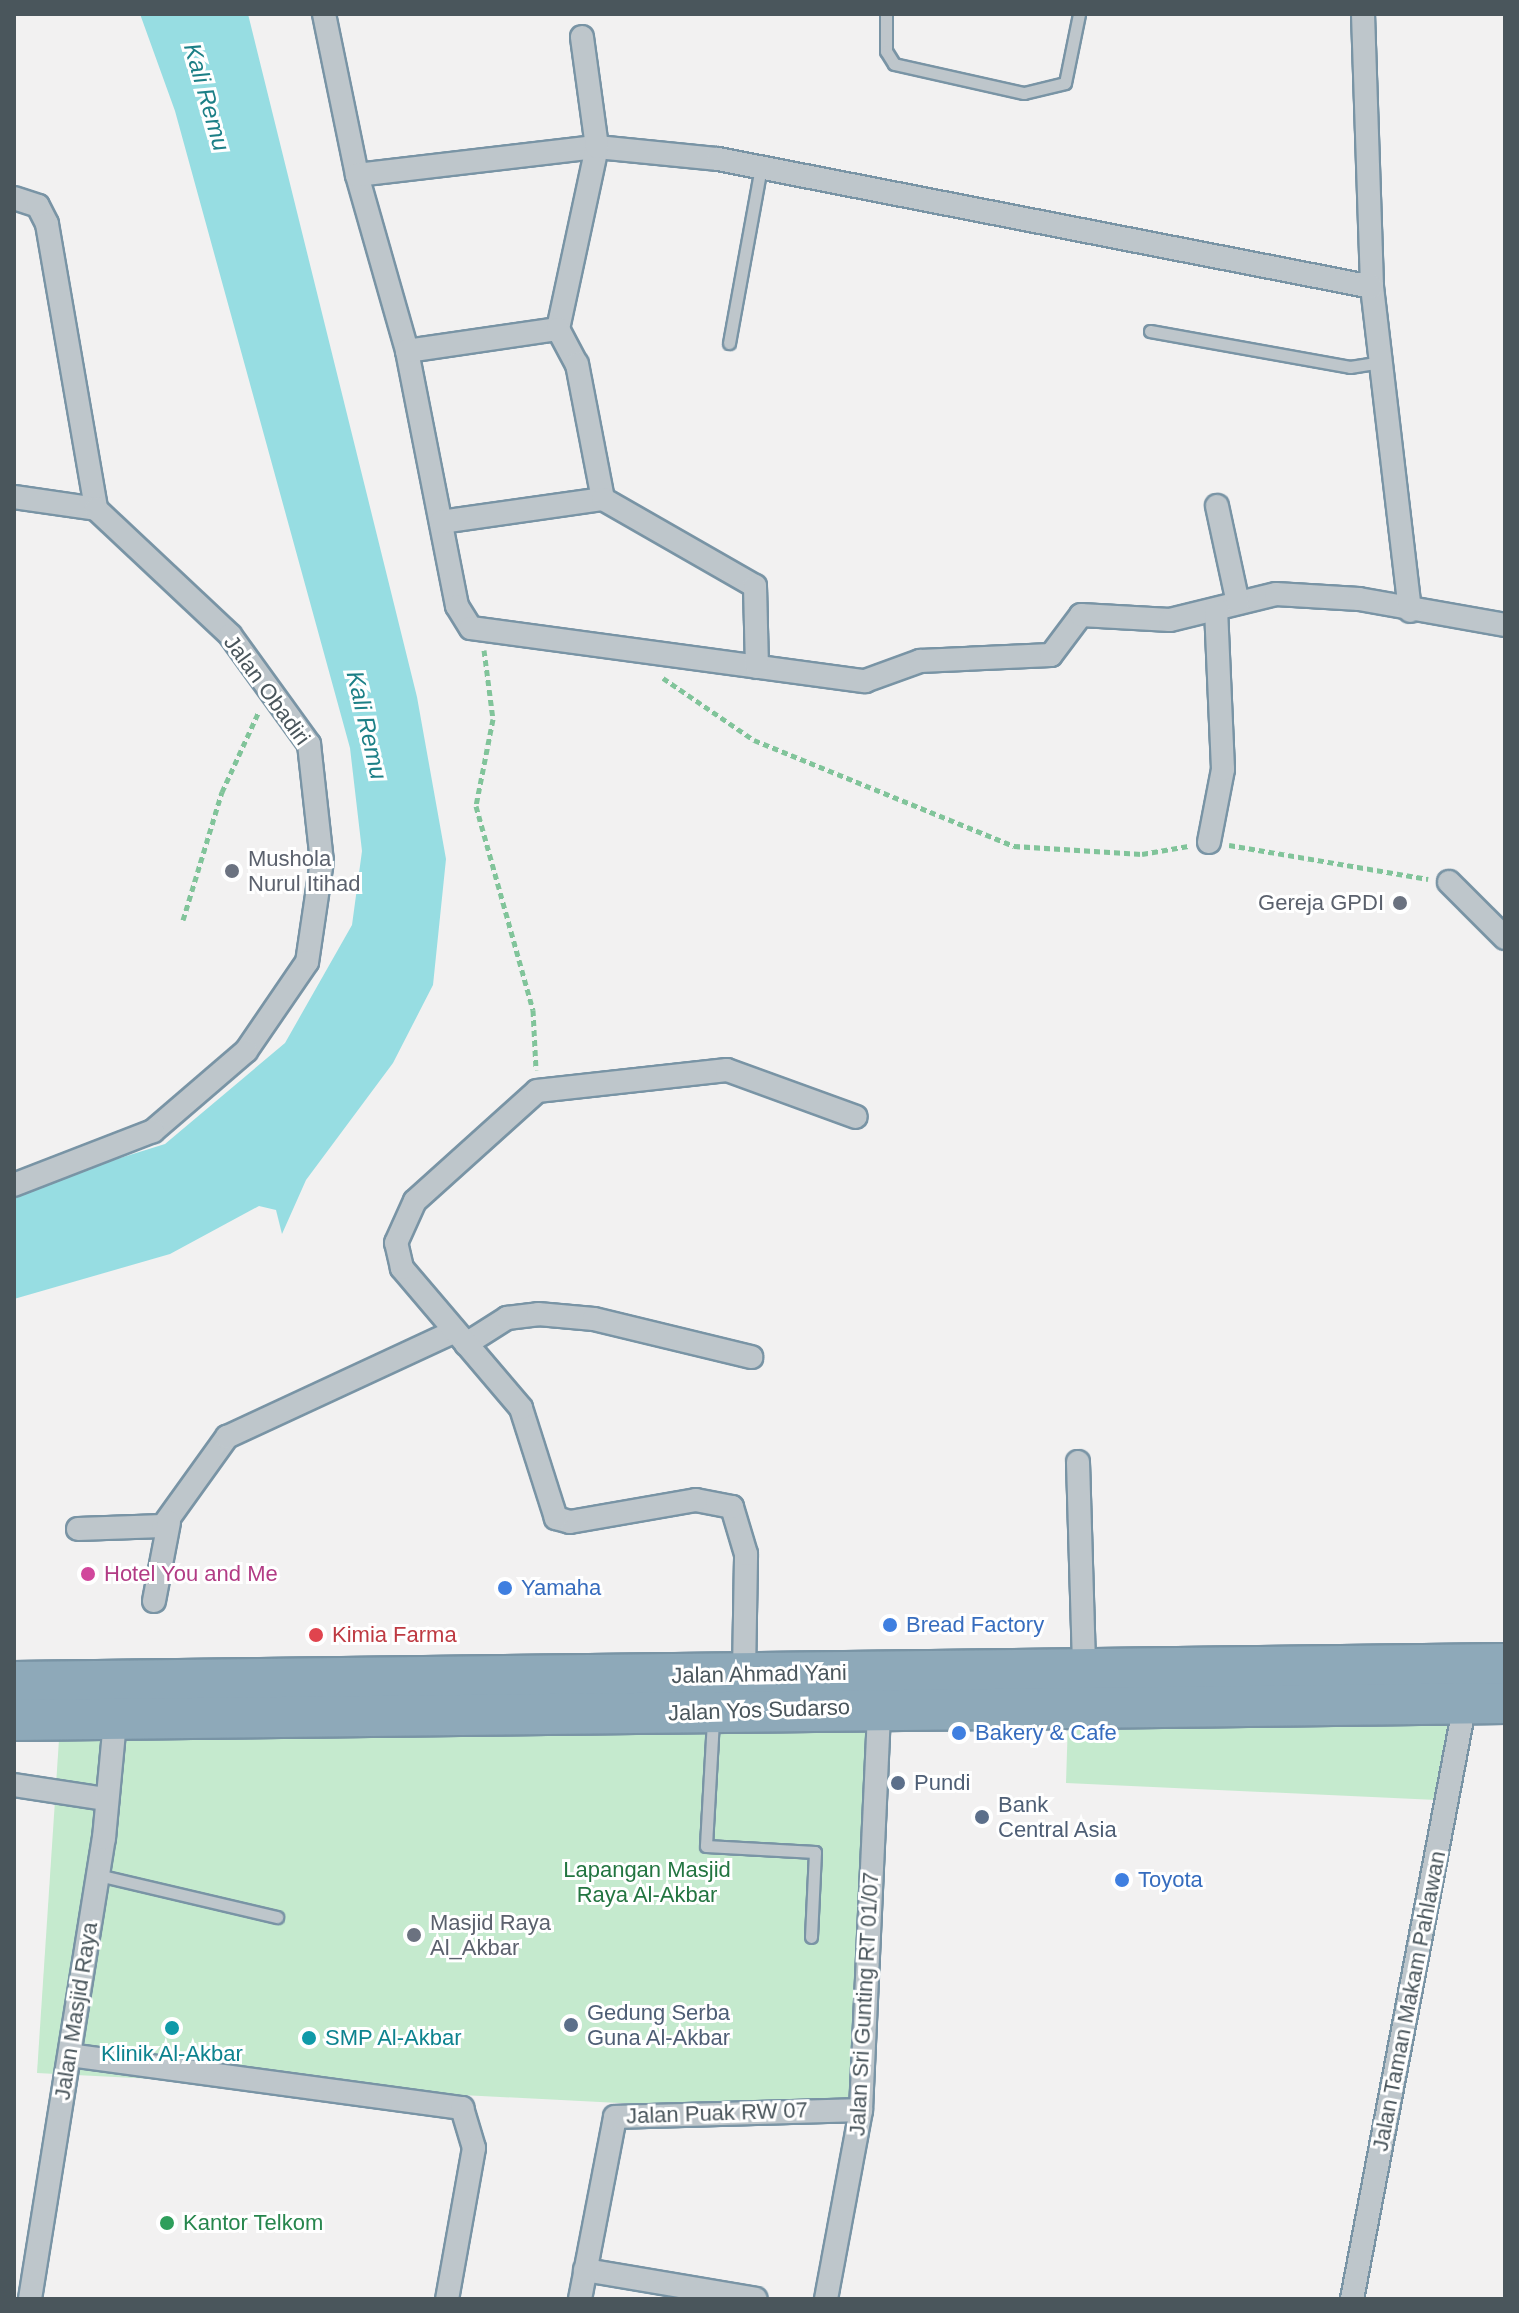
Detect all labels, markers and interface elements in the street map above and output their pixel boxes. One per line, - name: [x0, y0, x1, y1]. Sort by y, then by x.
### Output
- water label: Kali Remu: [178, 40, 236, 154]
- street label: Jalan Obadiri: [218, 630, 316, 750]
- water label: Kali Remu: [341, 668, 393, 782]
- place label: Mushola Nurul Itihad: [248, 845, 361, 896]
- marker: Mushola Nurul Itihad: [223, 862, 241, 880]
- place label: Gereja GPDI: [1258, 890, 1384, 916]
- marker: Gereja GPDI: [1391, 894, 1409, 912]
- place label: Hotel You and Me: [104, 1561, 278, 1587]
- marker: Hotel You and Me: [79, 1565, 97, 1583]
- place label: Yamaha: [521, 1575, 601, 1601]
- marker: Yamaha: [496, 1579, 514, 1597]
- place label: Bread Factory: [906, 1612, 1044, 1638]
- marker: Bread Factory: [881, 1616, 899, 1634]
- place label: Kimia Farma: [332, 1622, 457, 1648]
- marker: Kimia Farma: [307, 1626, 325, 1644]
- street label: Jalan Ahmad Yani: [670, 1659, 848, 1689]
- street label: Jalan Yos Sudarso: [667, 1694, 851, 1726]
- place label: Bakery & Cafe: [975, 1720, 1117, 1746]
- marker: Bakery & Cafe: [950, 1724, 968, 1742]
- place label: Pundi: [914, 1770, 970, 1796]
- marker: Pundi: [889, 1774, 907, 1792]
- place label: Bank Central Asia: [998, 1791, 1118, 1842]
- marker: Bank Central Asia: [973, 1808, 991, 1826]
- street label: Jalan Taman Makam Pahlawan: [1367, 1848, 1451, 2154]
- park label: Lapangan Masjid Raya Al-Akbar: [563, 1856, 731, 1908]
- place label: Toyota: [1138, 1867, 1203, 1893]
- street label: Jalan Sri Gunting RT 01/07: [844, 1871, 884, 2137]
- marker: Toyota: [1113, 1871, 1131, 1889]
- place label: Masjid Raya Al_Akbar: [430, 1909, 551, 1960]
- street label: Jalan Masjid Raya: [49, 1920, 103, 2102]
- marker: Masjid Raya Al_Akbar: [405, 1926, 423, 1944]
- place label: Gedung Serba Guna Al-Akbar: [587, 1999, 731, 2050]
- marker: Gedung Serba Guna Al-Akbar: [562, 2016, 580, 2034]
- marker: Klinik Al-Akbar: [163, 2019, 181, 2037]
- place label: SMP Al-Akbar: [325, 2025, 463, 2051]
- marker: SMP Al-Akbar: [300, 2029, 318, 2047]
- place label: Klinik Al-Akbar: [100, 2041, 244, 2067]
- street label: Jalan Puak RW 07: [626, 2097, 808, 2129]
- place label: Kantor Telkom: [183, 2210, 324, 2236]
- marker: Kantor Telkom: [158, 2214, 176, 2232]

